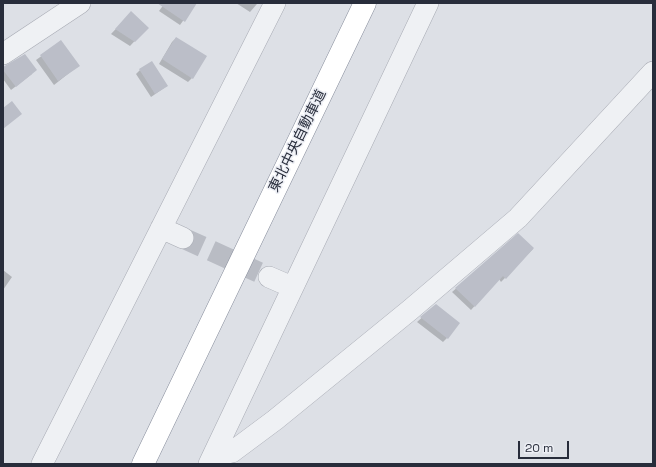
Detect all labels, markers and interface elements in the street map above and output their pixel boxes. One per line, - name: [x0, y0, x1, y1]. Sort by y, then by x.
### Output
- street label: 東北中央自動車道: [266, 87, 330, 195]
- scale bar: [520, 433, 571, 459]
- text: 20 m: [525, 440, 553, 456]

